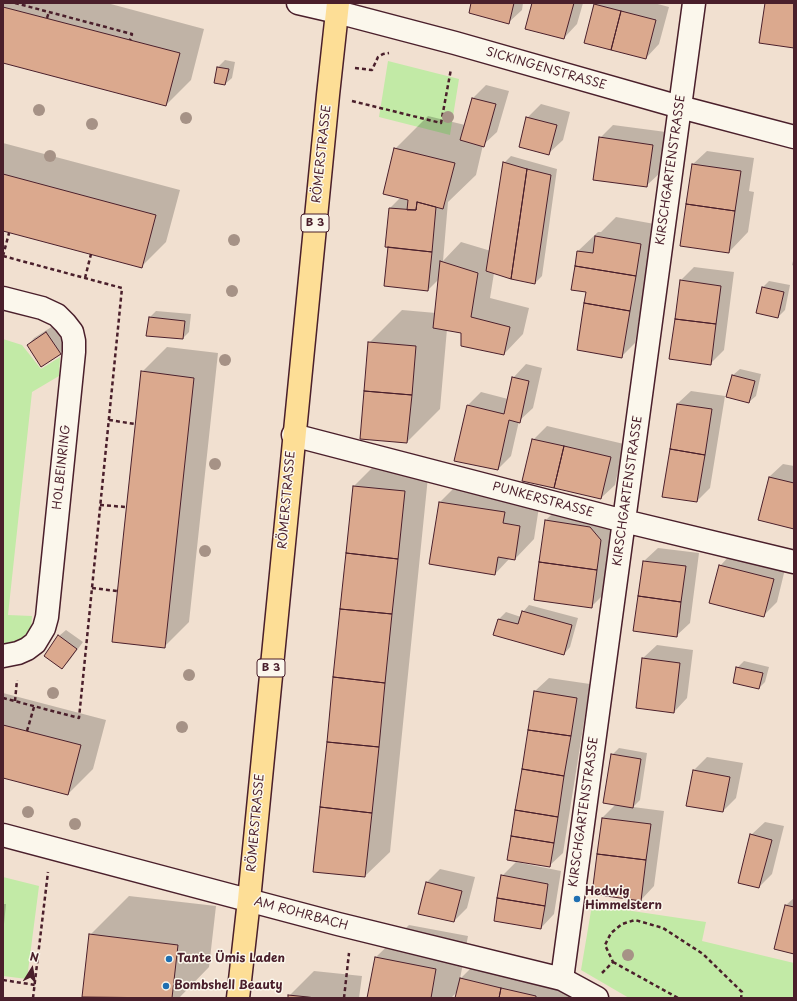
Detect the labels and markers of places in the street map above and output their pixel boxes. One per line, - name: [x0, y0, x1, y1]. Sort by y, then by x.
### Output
- place label: Hedwig Himmelstern: [585, 885, 662, 913]
- marker: Hedwig Himmelstern: [572, 894, 582, 904]
- place label: Tante Ümis Laden: [177, 952, 285, 966]
- marker: Tante Ümis Laden: [164, 954, 174, 964]
- place label: Bombshell Beauty: [174, 979, 282, 993]
- marker: Bombshell Beauty: [161, 981, 171, 991]

